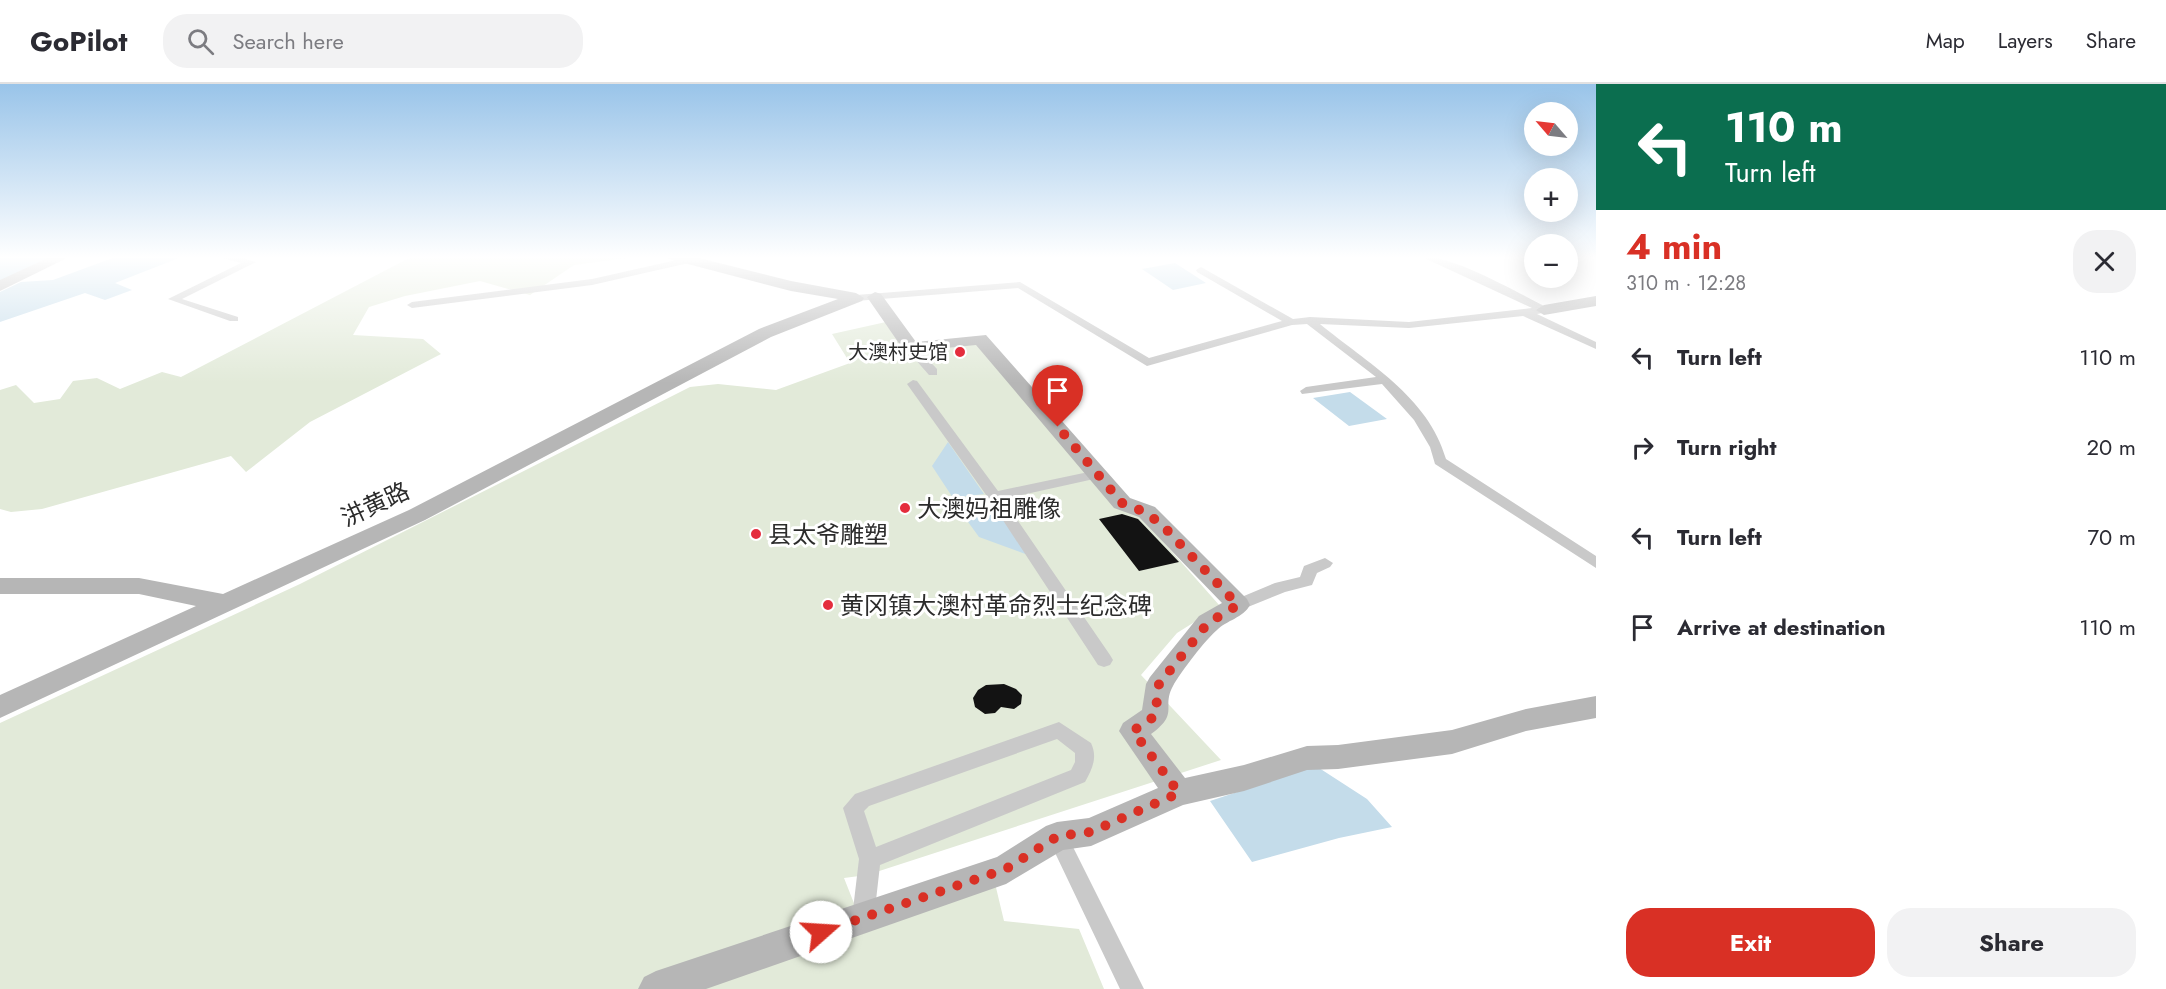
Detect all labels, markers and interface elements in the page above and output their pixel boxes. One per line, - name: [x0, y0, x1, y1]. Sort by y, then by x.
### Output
- search box: [163, 14, 583, 68]
- text: GoPilot: [30, 21, 127, 62]
- icon: search: [184, 25, 217, 58]
- text: Search here: [232, 25, 344, 57]
- text: Map: [1926, 26, 1965, 56]
- text: Layers: [1998, 26, 2053, 56]
- text: Share: [2086, 26, 2136, 56]
- text: 110 m: [1725, 97, 1843, 158]
- north arrow: [1524, 102, 1578, 156]
- map controls: [1524, 102, 1578, 288]
- icon: left: [1626, 108, 1704, 186]
- text: Turn left: [1725, 153, 1815, 192]
- button: +: [1524, 168, 1578, 222]
- text: 4 min: [1626, 220, 1722, 272]
- button: close: [2073, 230, 2136, 293]
- button: −: [1524, 234, 1578, 288]
- text: 310 m · 12:28: [1626, 269, 1746, 298]
- place label: 大澳村史馆: [848, 338, 948, 367]
- icon: left: [1626, 341, 1659, 374]
- text: Turn left: [1677, 341, 1762, 373]
- text: 110 m: [2079, 341, 2136, 373]
- marker: 大澳村史馆: [953, 345, 967, 359]
- pin: [1032, 365, 1083, 427]
- icon: arrive: [1041, 374, 1074, 407]
- icon: right: [1626, 431, 1659, 464]
- text: Turn right: [1677, 431, 1777, 463]
- text: 20 m: [2087, 431, 2136, 463]
- street label: 汫黄路: [335, 473, 415, 535]
- place label: 大澳妈祖雕像: [917, 491, 1061, 526]
- marker: 大澳妈祖雕像: [898, 501, 912, 515]
- place label: 县太爷雕塑: [768, 517, 888, 552]
- icon: left: [1626, 521, 1659, 554]
- text: Turn left: [1677, 521, 1762, 553]
- text: 70 m: [2087, 521, 2136, 553]
- marker: 县太爷雕塑: [749, 527, 763, 541]
- place label: 黄冈镇大澳村革命烈士纪念碑: [840, 588, 1152, 623]
- marker: 黄冈镇大澳村革命烈士纪念碑: [821, 598, 835, 612]
- icon: arrive: [1626, 611, 1659, 644]
- text: Arrive at destination: [1677, 611, 1886, 643]
- text: 110 m: [2079, 611, 2136, 643]
- position arrow: [789, 900, 853, 964]
- button: Exit: [1626, 908, 1875, 977]
- button: Share: [1887, 908, 2136, 977]

